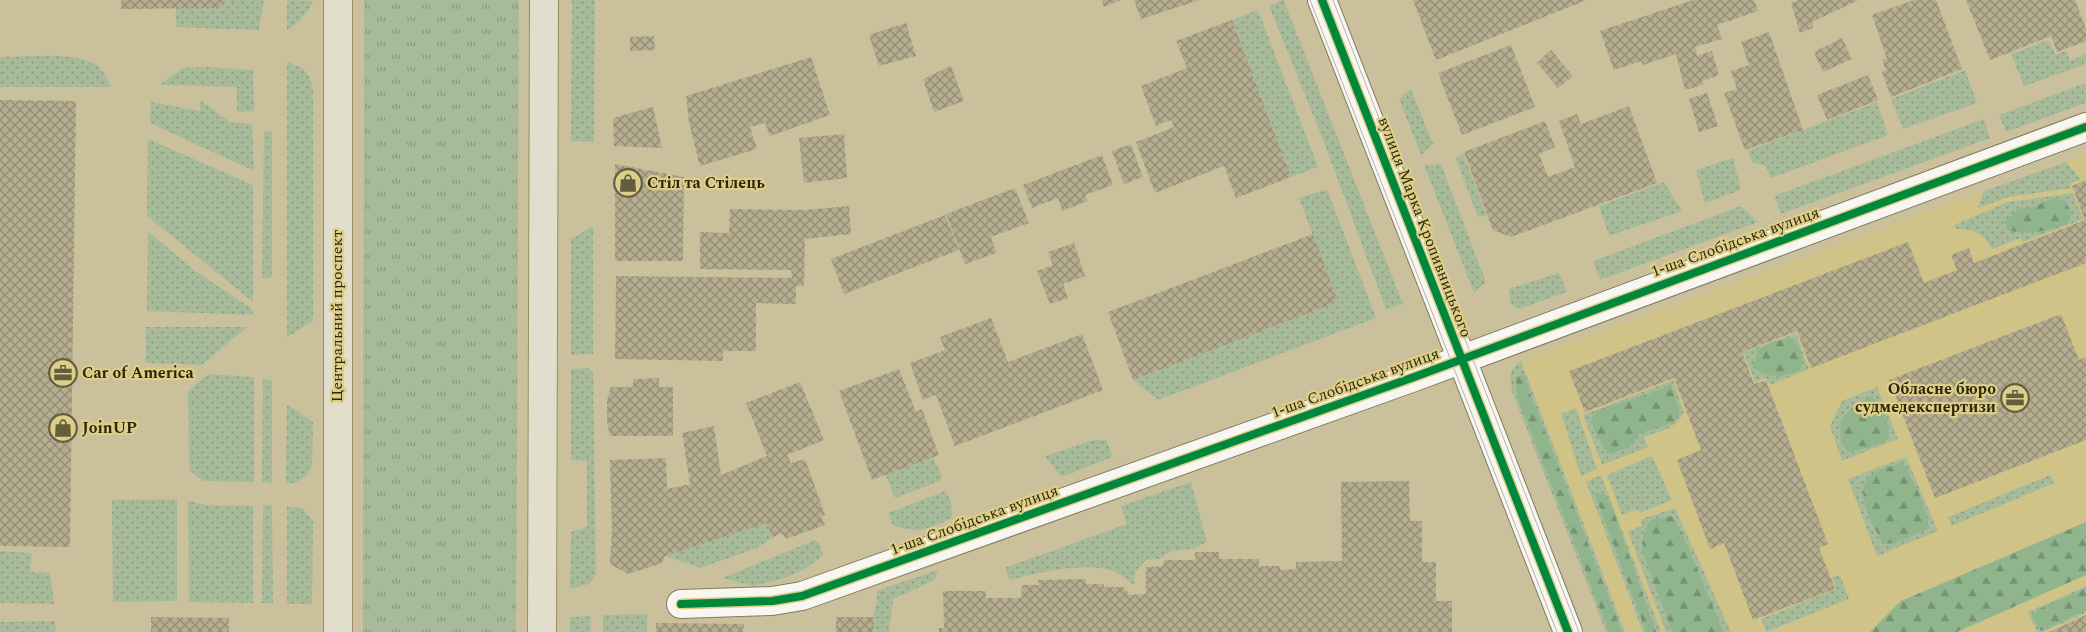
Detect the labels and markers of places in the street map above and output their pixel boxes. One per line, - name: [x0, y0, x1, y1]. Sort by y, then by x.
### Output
- shop icon: Стіл та Стілець: [613, 168, 643, 198]
- place label: Стіл та Стілець: [647, 171, 765, 195]
- office icon: Car of America: [48, 358, 78, 388]
- place label: Car of America: [82, 361, 195, 385]
- place label: Обласне бюро судмедекспертизи: [1855, 377, 1996, 419]
- office icon: Обласне бюро судмедекспертизи: [2000, 383, 2030, 413]
- shop icon: JoinUP: [48, 413, 78, 443]
- place label: JoinUP: [82, 416, 137, 440]

